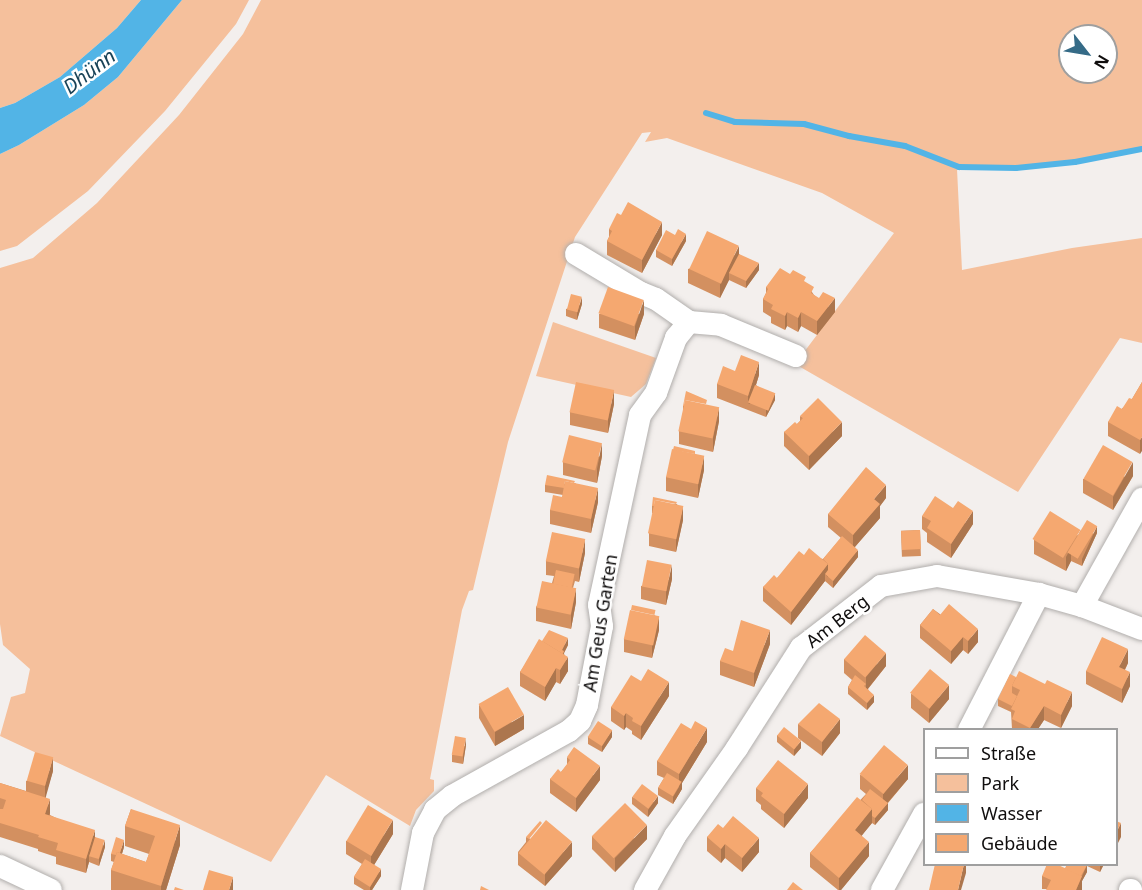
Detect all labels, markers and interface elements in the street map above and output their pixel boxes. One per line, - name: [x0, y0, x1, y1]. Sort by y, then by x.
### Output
- north arrow: [1058, 24, 1118, 84]
- water label: Dhünn: [58, 43, 120, 99]
- text: N: [1089, 51, 1114, 73]
- street label: Am Geus Garten: [578, 553, 622, 693]
- street label: Am Berg: [802, 590, 872, 652]
- legend: [923, 728, 1118, 866]
- text: Straße: [981, 741, 1036, 765]
- text: Park: [981, 771, 1019, 795]
- text: Wasser: [981, 801, 1042, 825]
- text: Gebäude: [981, 831, 1058, 855]

